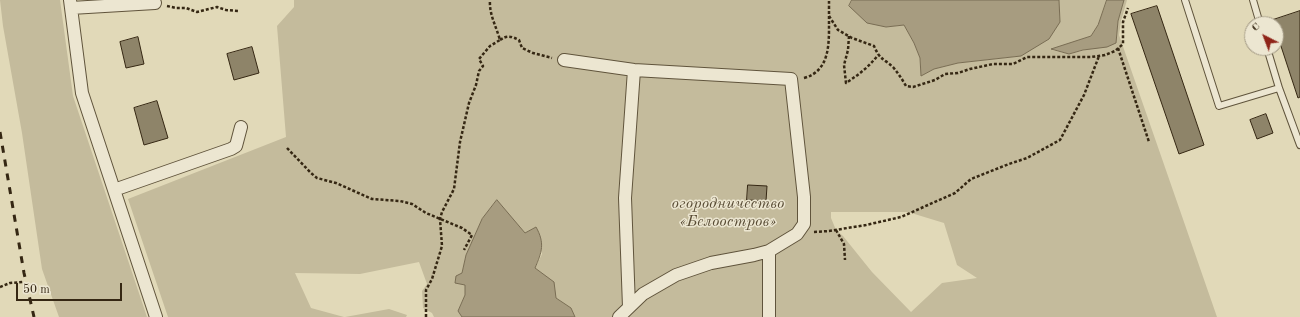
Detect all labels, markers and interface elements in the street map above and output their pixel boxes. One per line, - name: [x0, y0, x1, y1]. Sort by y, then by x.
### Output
- north arrow: [1244, 16, 1284, 56]
- text: С: [1250, 21, 1263, 34]
- park label: огородничество «Белоостров»: [672, 194, 784, 232]
- scale bar: [18, 275, 124, 301]
- text: 50 m: [23, 284, 50, 296]

